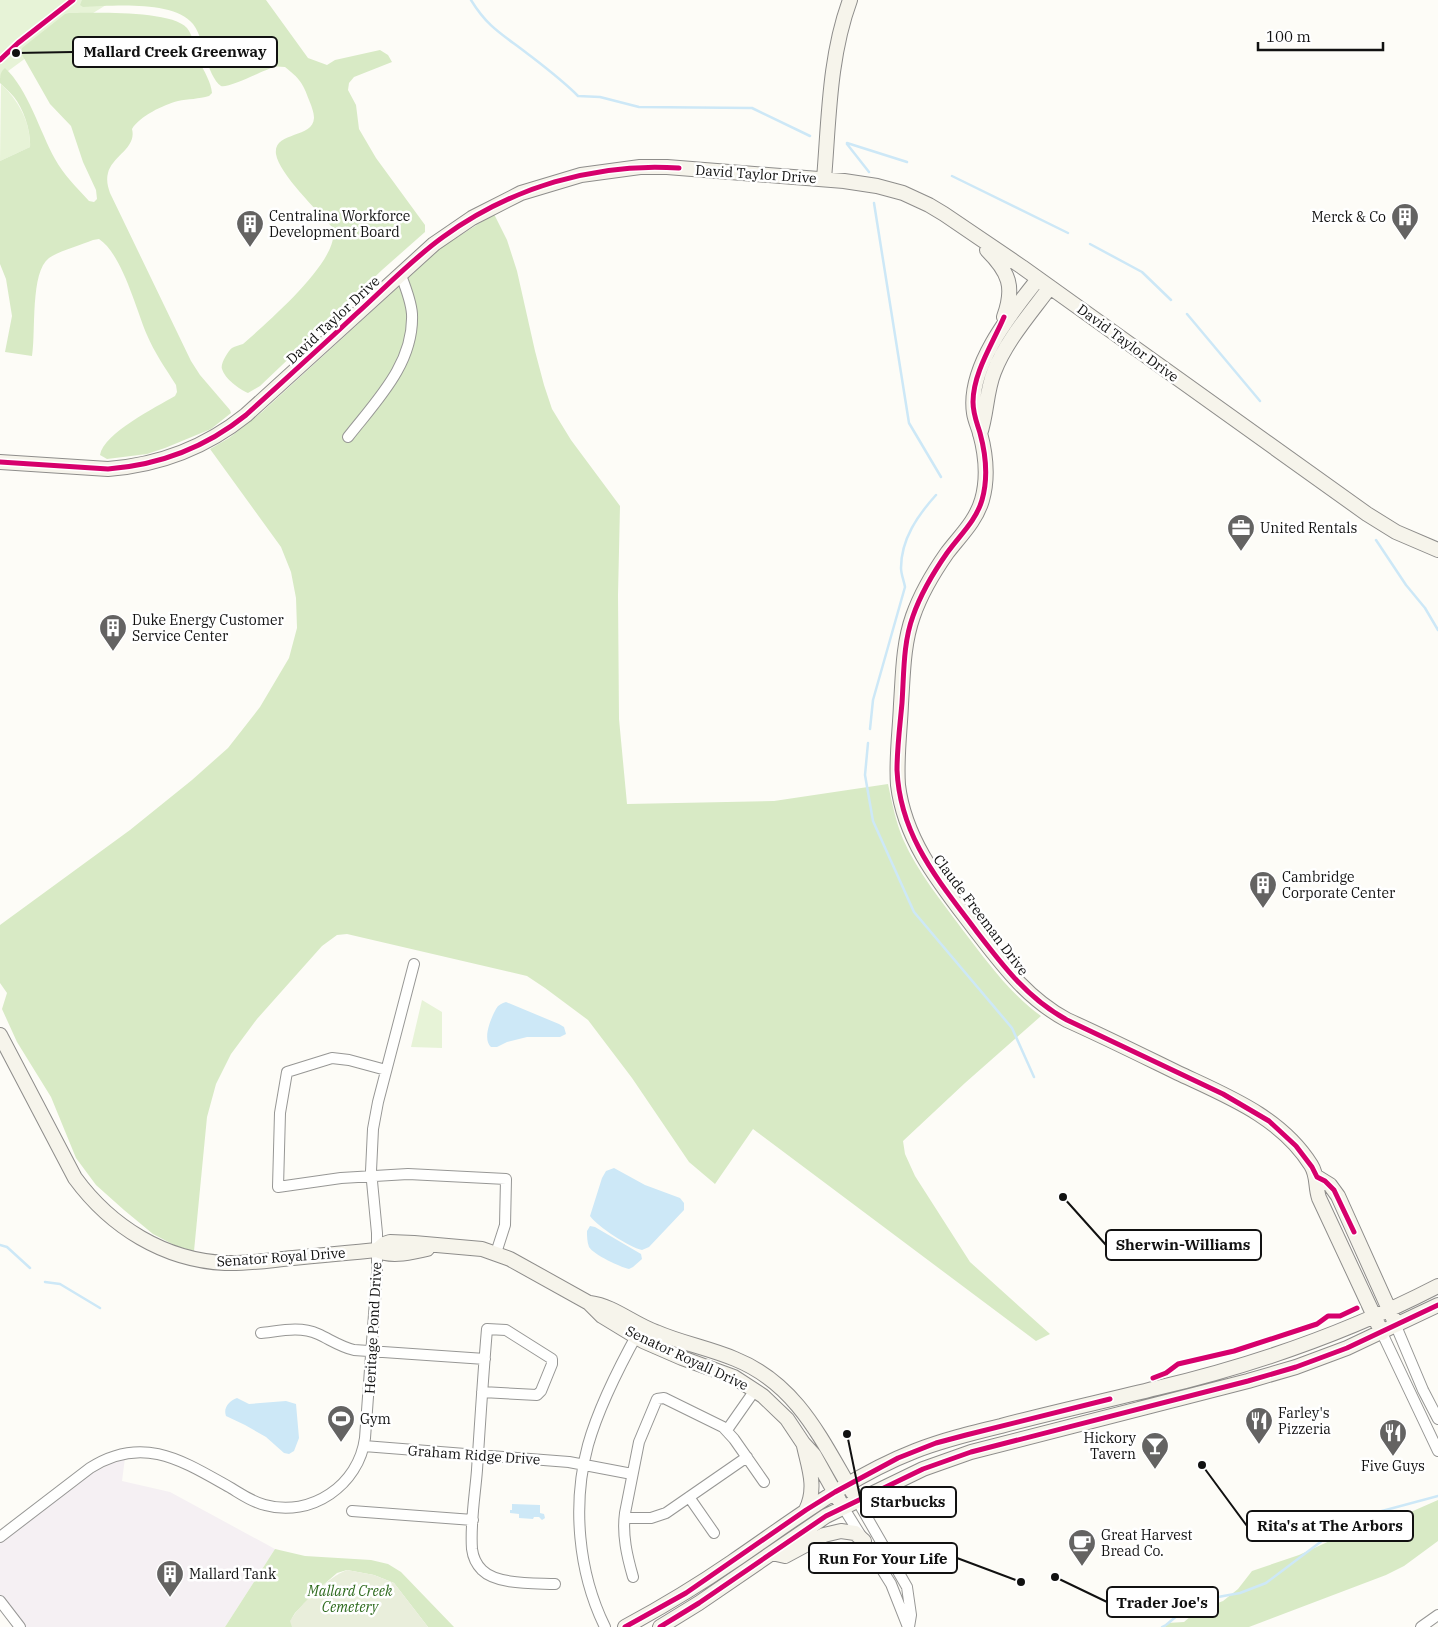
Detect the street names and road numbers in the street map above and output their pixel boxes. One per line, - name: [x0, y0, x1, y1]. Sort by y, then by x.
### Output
- street label: David Taylor Drive: [695, 161, 817, 187]
- street label: David Taylor Drive: [282, 272, 384, 368]
- street label: David Taylor Drive: [1074, 300, 1182, 386]
- street label: Claude Freeman Drive: [930, 851, 1032, 979]
- street label: Senator Royal Drive: [216, 1244, 346, 1270]
- street label: Heritage Pond Drive: [361, 1261, 385, 1395]
- street label: Senator Royall Drive: [623, 1322, 751, 1394]
- street label: Graham Ridge Drive: [407, 1441, 541, 1469]

